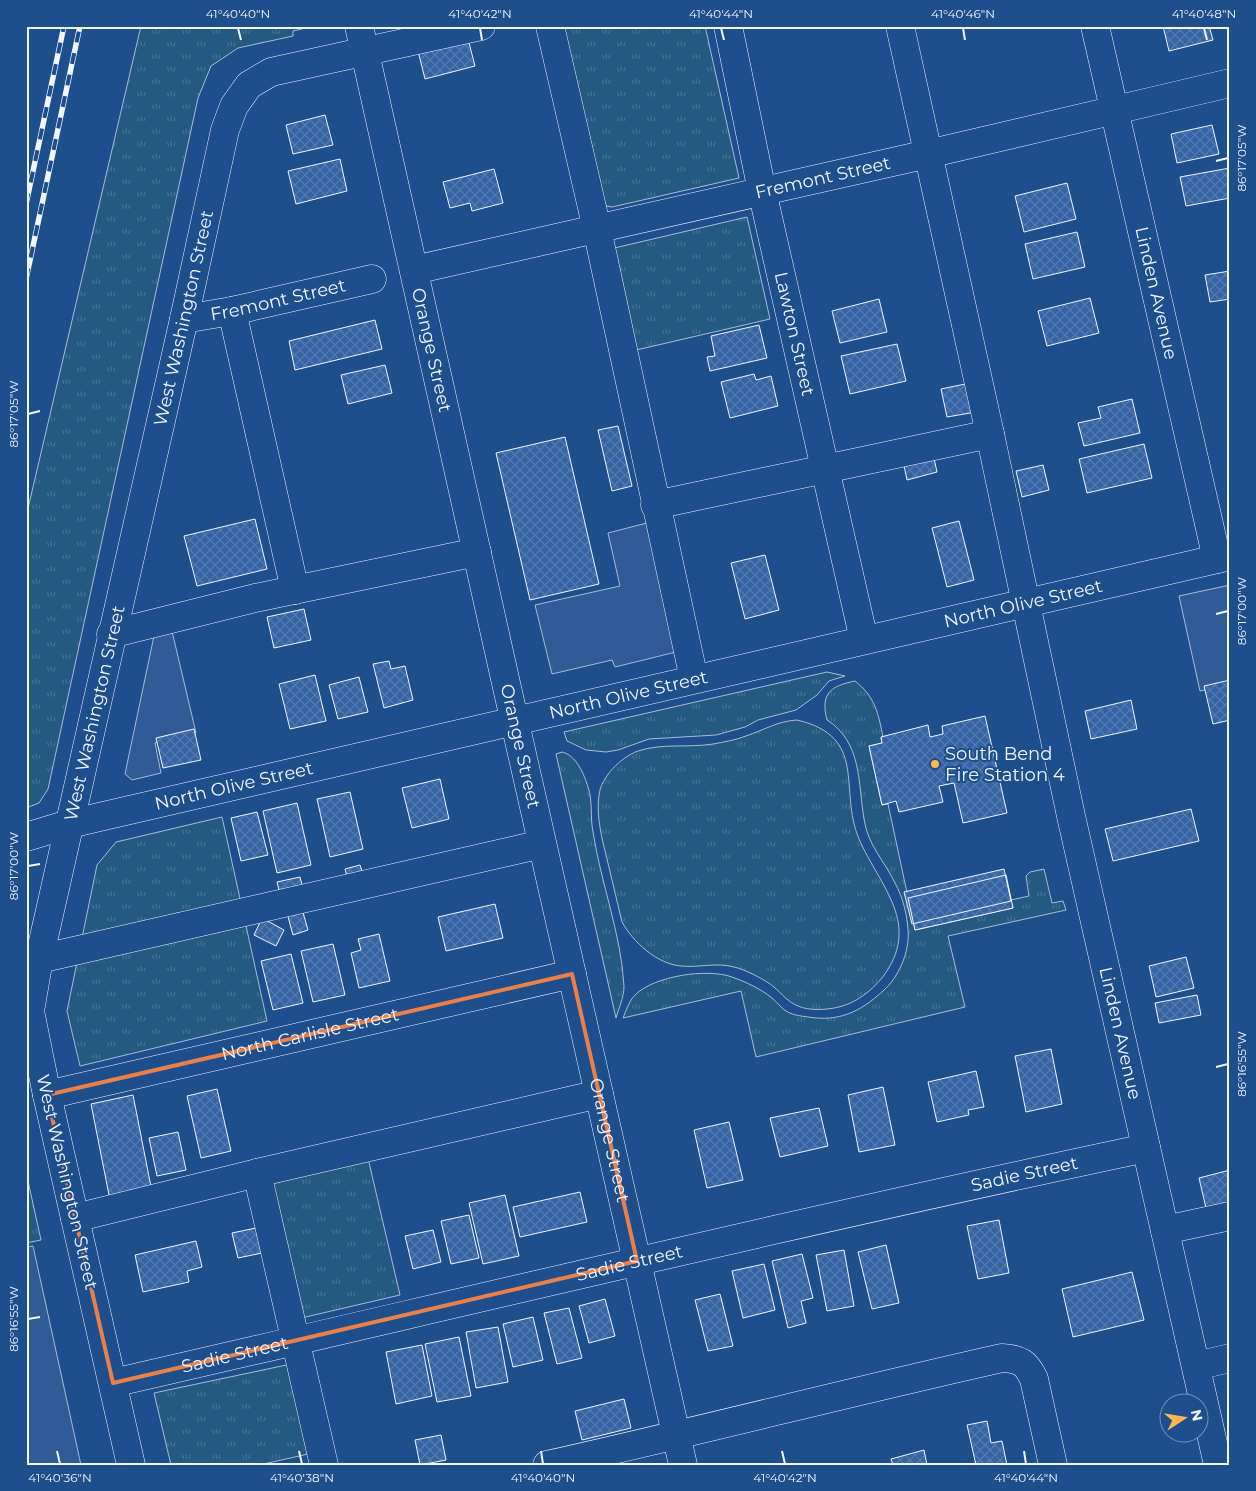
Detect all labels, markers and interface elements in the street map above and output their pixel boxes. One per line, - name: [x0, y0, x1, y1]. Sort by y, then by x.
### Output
- text: 41°40'40"N: [206, 6, 270, 21]
- text: 41°40'42"N: [448, 6, 512, 21]
- text: 41°40'44"N: [689, 6, 753, 21]
- text: 41°40'46"N: [931, 6, 995, 21]
- text: 41°40'48"N: [1172, 6, 1236, 21]
- text: 86°17'05"W: [1234, 124, 1249, 192]
- street label: Fremont Street: [753, 152, 893, 204]
- street label: West Washington Street: [149, 208, 218, 428]
- street label: Linden Avenue: [1130, 225, 1182, 362]
- street label: Lawton Street: [770, 270, 819, 398]
- street label: Fremont Street: [209, 274, 348, 325]
- street label: Orange Street: [407, 286, 456, 414]
- text: 86°17'05"W: [6, 380, 21, 448]
- street label: North Olive Street: [942, 575, 1104, 633]
- text: 86°17'00"W: [1234, 577, 1249, 645]
- street label: West Washington Street: [60, 603, 130, 823]
- street label: North Olive Street: [547, 666, 710, 724]
- street label: Orange Street: [496, 682, 545, 810]
- place label: South Bend Fire Station 4: [945, 743, 1065, 786]
- street label: North Olive Street: [152, 757, 315, 815]
- marker: South Bend Fire Station 4: [929, 758, 941, 770]
- text: 86°17'00"W: [6, 832, 21, 900]
- street label: Linden Avenue: [1094, 965, 1146, 1102]
- street label: North Carlisle Street: [219, 1003, 401, 1065]
- text: 86°16'55"W: [1234, 1031, 1249, 1097]
- street label: West Washington Street: [32, 1072, 102, 1292]
- street label: Orange Street: [585, 1076, 634, 1204]
- street label: Sadie Street: [969, 1152, 1080, 1197]
- street label: Sadie Street: [574, 1240, 685, 1286]
- text: 86°16'55"W: [6, 1286, 21, 1352]
- street label: Sadie Street: [179, 1332, 290, 1378]
- north arrow: [1158, 1394, 1208, 1444]
- text: N: [1187, 1408, 1207, 1423]
- text: 41°40'36"N: [28, 1470, 92, 1485]
- text: 41°40'38"N: [270, 1470, 334, 1485]
- text: 41°40'40"N: [511, 1470, 575, 1485]
- text: 41°40'42"N: [753, 1470, 817, 1485]
- text: 41°40'44"N: [994, 1470, 1058, 1485]

